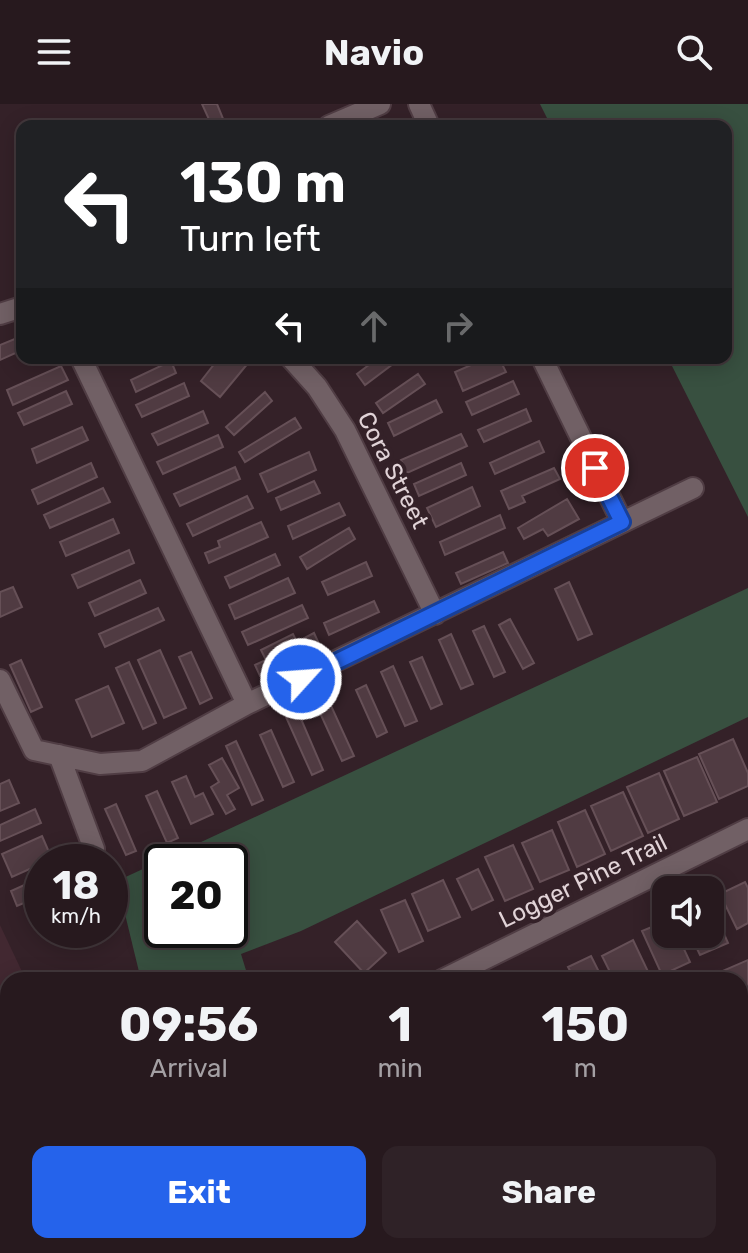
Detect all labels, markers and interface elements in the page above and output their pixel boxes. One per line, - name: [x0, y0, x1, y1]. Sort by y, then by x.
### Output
- icon: menu: [32, 30, 76, 74]
- icon: search: [672, 30, 716, 74]
- text: Navio: [324, 31, 424, 74]
- text: 130 m: [180, 150, 346, 216]
- icon: left: [48, 152, 152, 256]
- text: Turn left: [180, 217, 321, 260]
- icon: left: [268, 304, 312, 348]
- icon: ahead: [352, 304, 396, 348]
- icon: right: [436, 304, 480, 348]
- street label: Cora Street: [352, 407, 434, 533]
- pin: [561, 434, 629, 502]
- icon: arrive: [573, 446, 617, 490]
- position arrow: [259, 637, 343, 721]
- street label: Logger Pine Trail: [494, 828, 672, 934]
- speed limit sign: 20: [144, 844, 248, 948]
- text: 18: [53, 862, 99, 909]
- map controls: [652, 876, 724, 948]
- button: sound: [652, 876, 724, 948]
- text: km/h: [51, 904, 101, 928]
- text: 09:56: [119, 996, 259, 1053]
- text: 1: [388, 996, 412, 1053]
- text: 150: [542, 996, 629, 1053]
- text: Arrival: [150, 1053, 228, 1084]
- text: min: [378, 1053, 423, 1084]
- text: m: [574, 1053, 597, 1084]
- button: Exit: [32, 1146, 366, 1238]
- button: Share: [382, 1146, 716, 1238]

